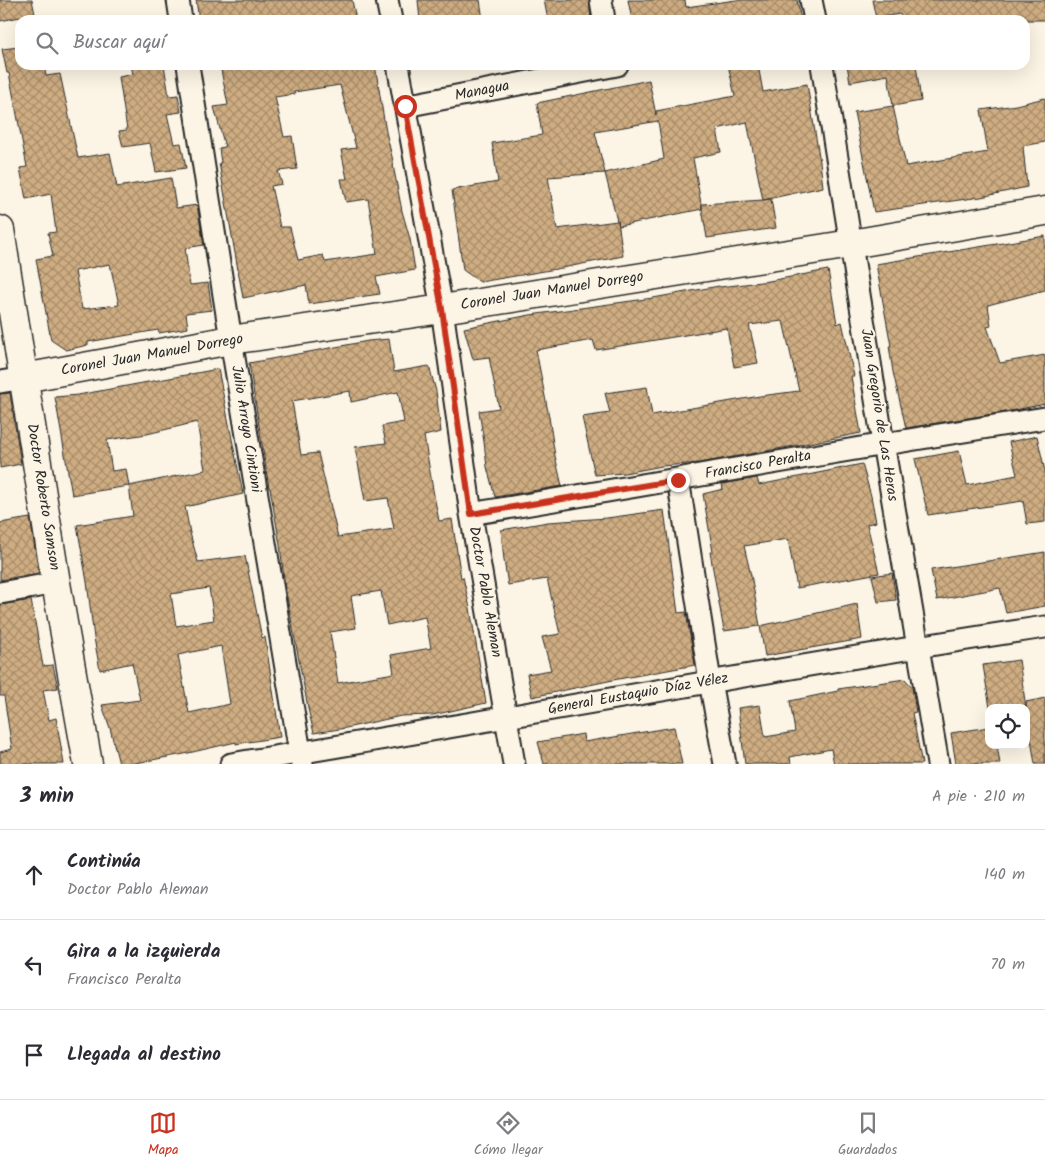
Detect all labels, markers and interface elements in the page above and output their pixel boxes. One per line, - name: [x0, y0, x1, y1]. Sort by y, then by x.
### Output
- search box: [15, 15, 1030, 70]
- text: Buscar aquí: [73, 28, 165, 58]
- icon: search: [33, 29, 61, 57]
- street label: Managua: [453, 74, 511, 108]
- route start: [394, 95, 417, 118]
- street label: Coronel Juan Manuel Dorrego: [459, 265, 645, 317]
- street label: Coronel Juan Manuel Dorrego: [59, 327, 245, 383]
- street label: Juan Gregorio de Las Heras: [853, 327, 905, 504]
- street label: Julio Arroyo Cintioni: [224, 364, 268, 496]
- street label: Doctor Roberto Samson: [20, 422, 66, 572]
- street label: Francisco Peralta: [703, 444, 813, 486]
- route end: [667, 469, 690, 492]
- street label: Doctor Pablo Aleman: [462, 525, 508, 659]
- street label: General Eustaquio Díaz Vélez: [546, 666, 730, 722]
- map controls: [985, 704, 1030, 749]
- button: locate: [985, 704, 1030, 749]
- text: 3 min: [20, 780, 74, 813]
- text: A pie · 210 m: [932, 784, 1025, 809]
- text: Continúa: [67, 847, 141, 877]
- icon: ahead: [20, 861, 48, 889]
- text: 140 m: [984, 862, 1025, 887]
- text: Doctor Pablo Aleman: [67, 877, 209, 902]
- text: Gira a la izquierda: [67, 937, 220, 967]
- icon: left: [20, 951, 48, 979]
- text: 70 m: [990, 952, 1025, 977]
- text: Francisco Peralta: [67, 967, 182, 992]
- text: Llegada al destino: [67, 1040, 221, 1070]
- icon: arrive: [20, 1041, 48, 1069]
- tab: Mapa: [148, 1109, 179, 1161]
- tab: Cómo llegar: [474, 1109, 543, 1161]
- tab: Guardados: [838, 1109, 897, 1161]

